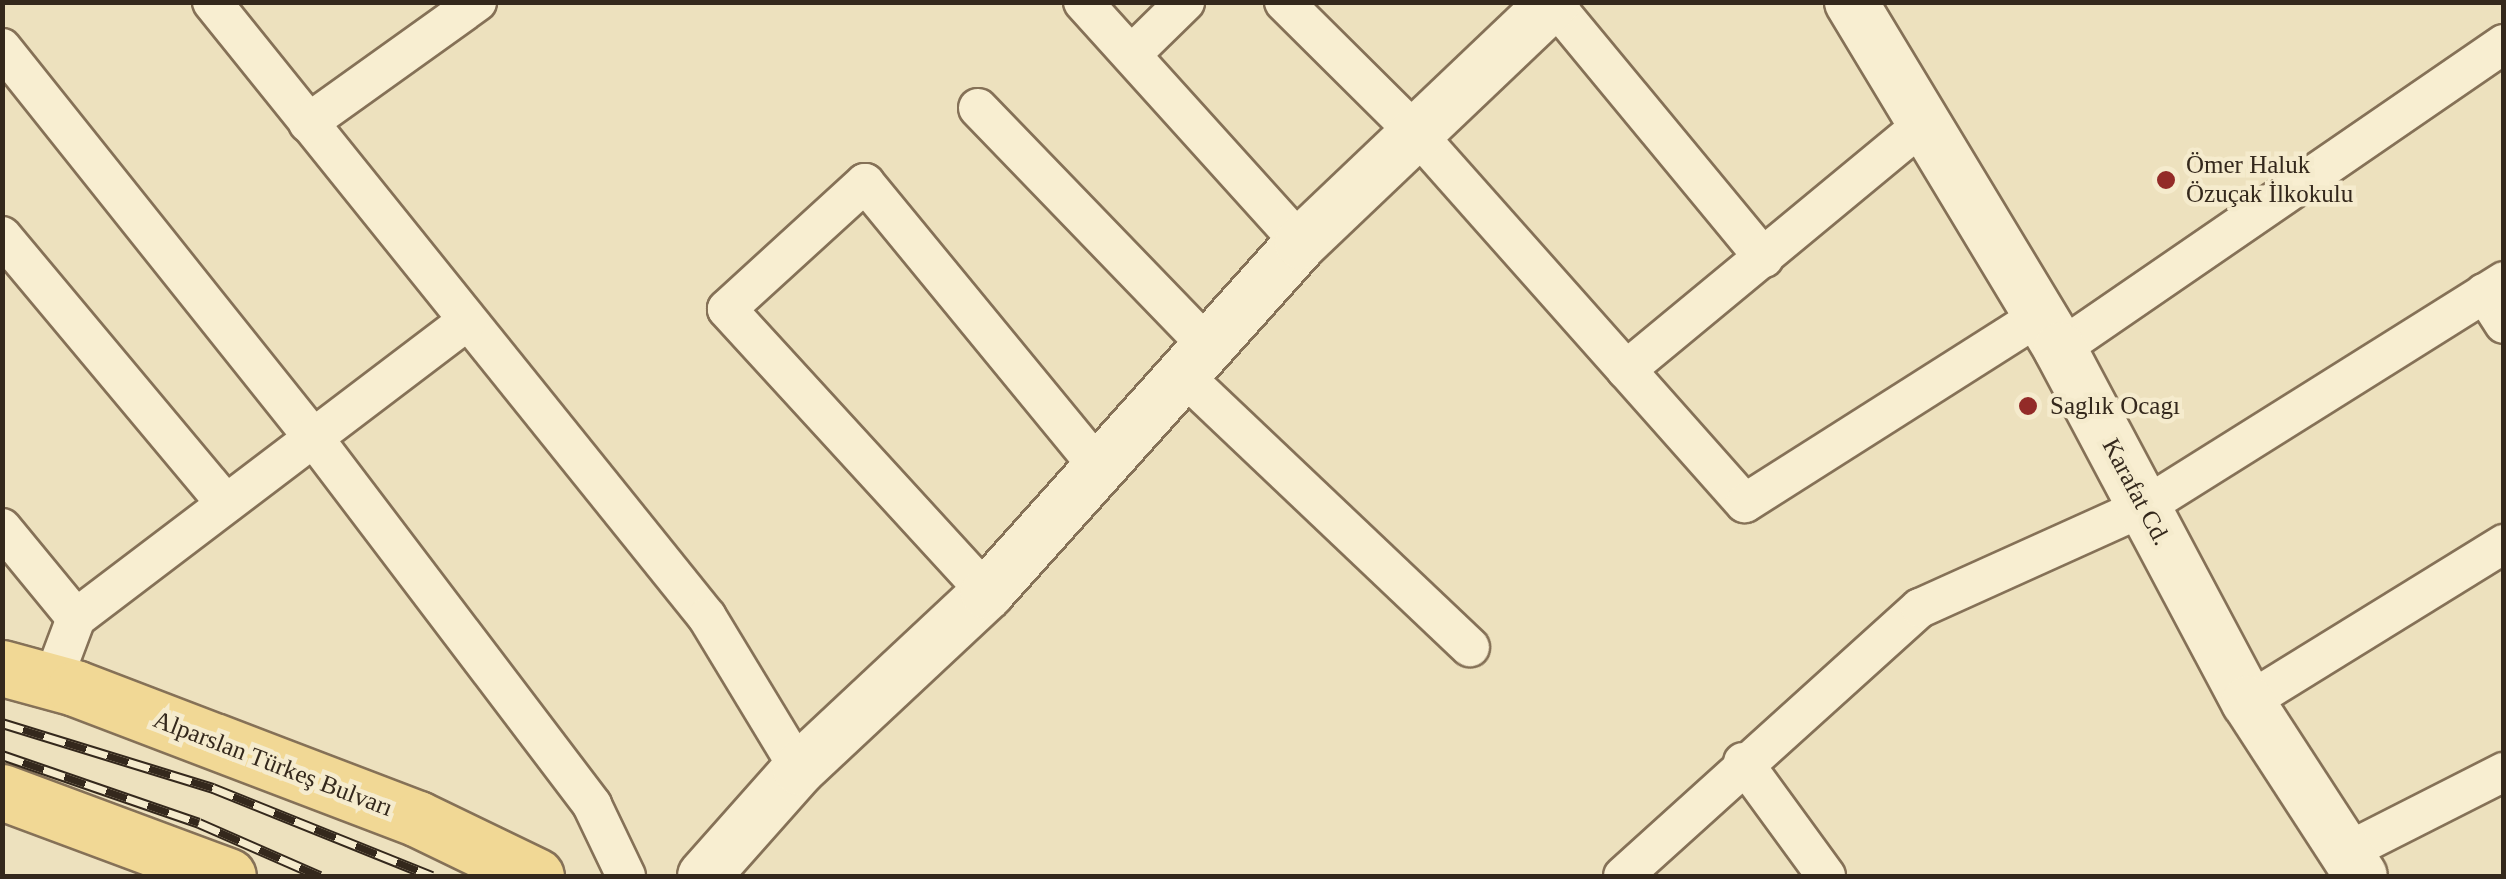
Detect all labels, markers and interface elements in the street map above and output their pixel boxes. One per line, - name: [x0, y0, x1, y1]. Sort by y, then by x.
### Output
- place label: Ömer Haluk Özuçak İlkokulu: [2186, 151, 2353, 210]
- marker: Ömer Haluk Özuçak İlkokulu: [2155, 169, 2177, 191]
- place label: Saglık Ocagı: [2050, 391, 2180, 421]
- marker: Saglık Ocagı: [2015, 393, 2041, 419]
- street label: Karafat Cd.: [2095, 433, 2177, 551]
- street label: Alparslan Türkeş Bulvarı: [149, 704, 397, 824]

